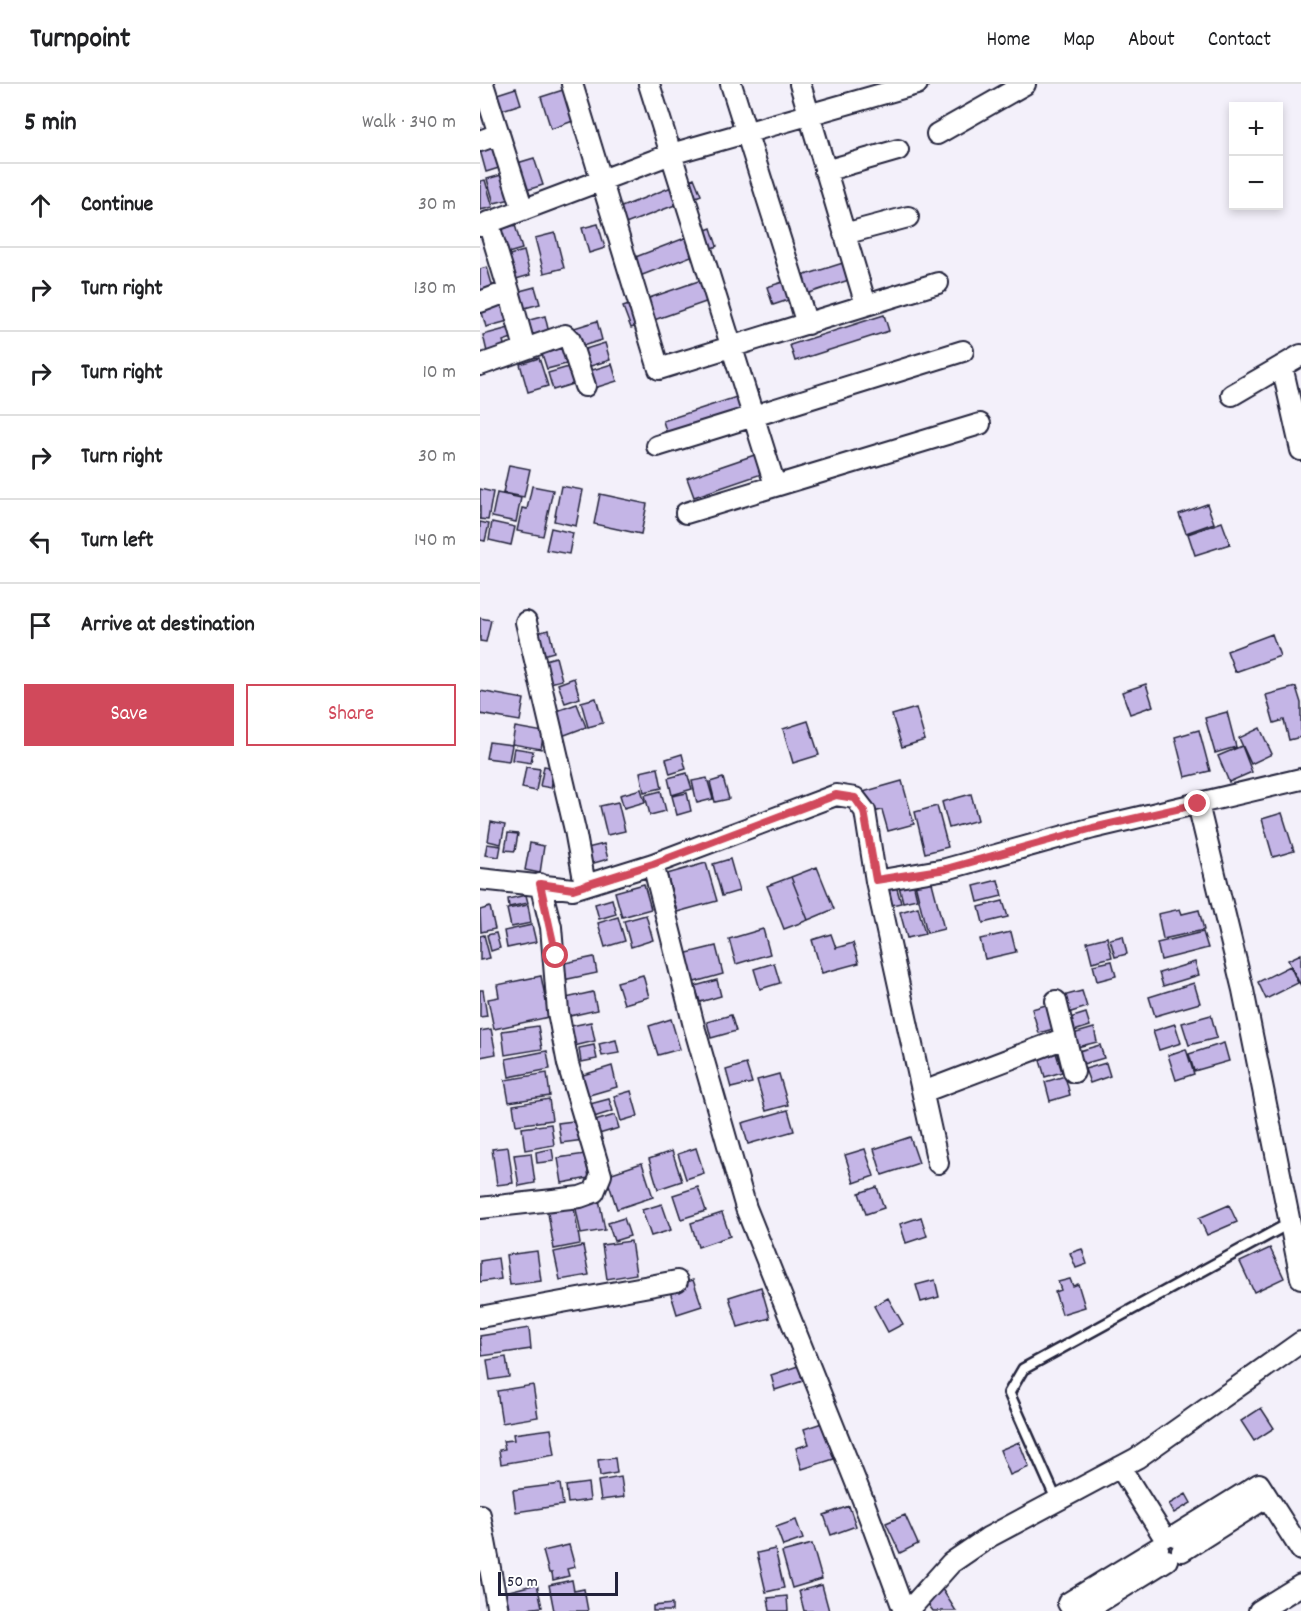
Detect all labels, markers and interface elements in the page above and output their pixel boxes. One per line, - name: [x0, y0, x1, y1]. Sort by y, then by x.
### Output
- text: Turnpoint: [30, 21, 130, 61]
- text: Home: [986, 26, 1030, 56]
- text: Map: [1063, 26, 1095, 56]
- text: About: [1128, 26, 1175, 56]
- text: Contact: [1208, 26, 1271, 56]
- map controls: [1229, 102, 1283, 210]
- button: +: [1229, 102, 1283, 156]
- text: 5 min: [24, 105, 77, 142]
- text: Walk · 340 m: [362, 109, 456, 137]
- button: −: [1229, 156, 1283, 210]
- icon: ahead: [24, 189, 57, 222]
- text: Continue: [81, 190, 153, 221]
- text: 30 m: [418, 191, 456, 219]
- icon: right: [24, 273, 57, 306]
- text: Turn right: [81, 274, 163, 305]
- text: 130 m: [414, 275, 456, 303]
- icon: right: [24, 357, 57, 390]
- text: Turn right: [81, 358, 163, 389]
- text: 10 m: [422, 359, 456, 387]
- icon: right: [24, 441, 57, 474]
- text: Turn right: [81, 442, 163, 473]
- text: 30 m: [418, 443, 456, 471]
- icon: left: [24, 525, 57, 558]
- text: Turn left: [81, 526, 153, 557]
- text: 140 m: [414, 527, 456, 555]
- icon: arrive: [24, 609, 57, 642]
- text: Arrive at destination: [81, 610, 255, 641]
- button: Save: [24, 684, 234, 746]
- button: Share: [246, 684, 456, 746]
- route end: [1184, 790, 1210, 816]
- route start: [542, 942, 568, 968]
- scale bar: [498, 1569, 618, 1596]
- text: 50 m: [507, 1571, 538, 1594]

